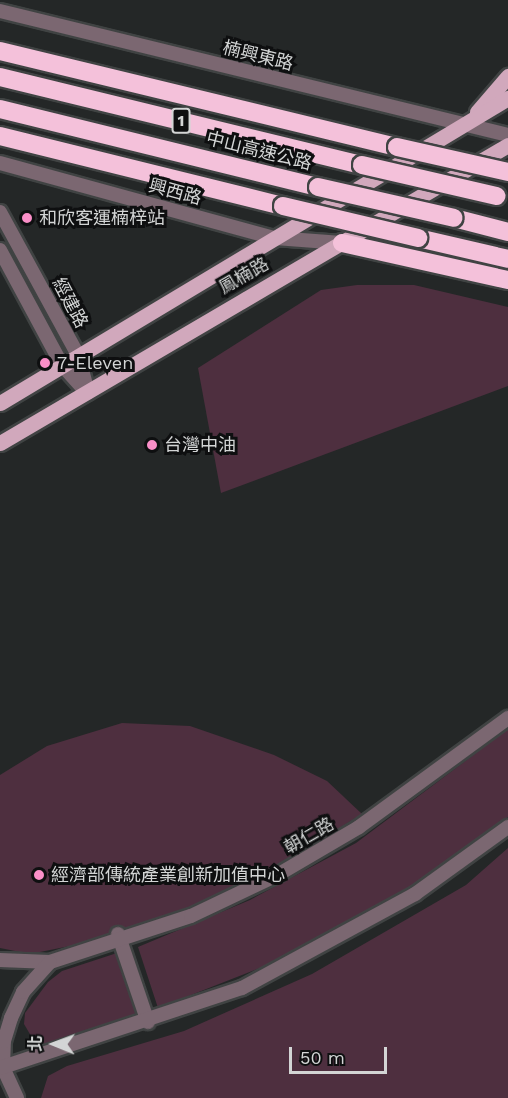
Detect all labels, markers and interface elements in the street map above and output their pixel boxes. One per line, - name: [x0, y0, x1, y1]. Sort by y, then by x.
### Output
- street label: 楠興東路: [220, 37, 296, 75]
- road number: 1: [170, 108, 192, 134]
- street label: 中山高速公路: [204, 127, 314, 175]
- street label: 興西路: [146, 175, 204, 209]
- place label: 和欣客運楠梓站: [39, 207, 165, 229]
- marker: 和欣客運楠梓站: [20, 211, 34, 225]
- street label: 鳳楠路: [215, 253, 273, 299]
- street label: 經建路: [48, 274, 92, 332]
- place label: 7-Eleven: [57, 352, 133, 374]
- marker: 7-Eleven: [38, 356, 52, 370]
- place label: 台灣中油: [164, 434, 236, 456]
- marker: 台灣中油: [145, 438, 159, 452]
- street label: 朝仁路: [280, 813, 338, 859]
- place label: 經濟部傳統產業創新加值中心: [51, 864, 285, 886]
- marker: 經濟部傳統產業創新加值中心: [32, 868, 46, 882]
- north arrow: [24, 1014, 84, 1074]
- scale bar: [292, 1035, 390, 1073]
- text: 北: [26, 1036, 45, 1052]
- text: 50 m: [300, 1047, 345, 1068]

